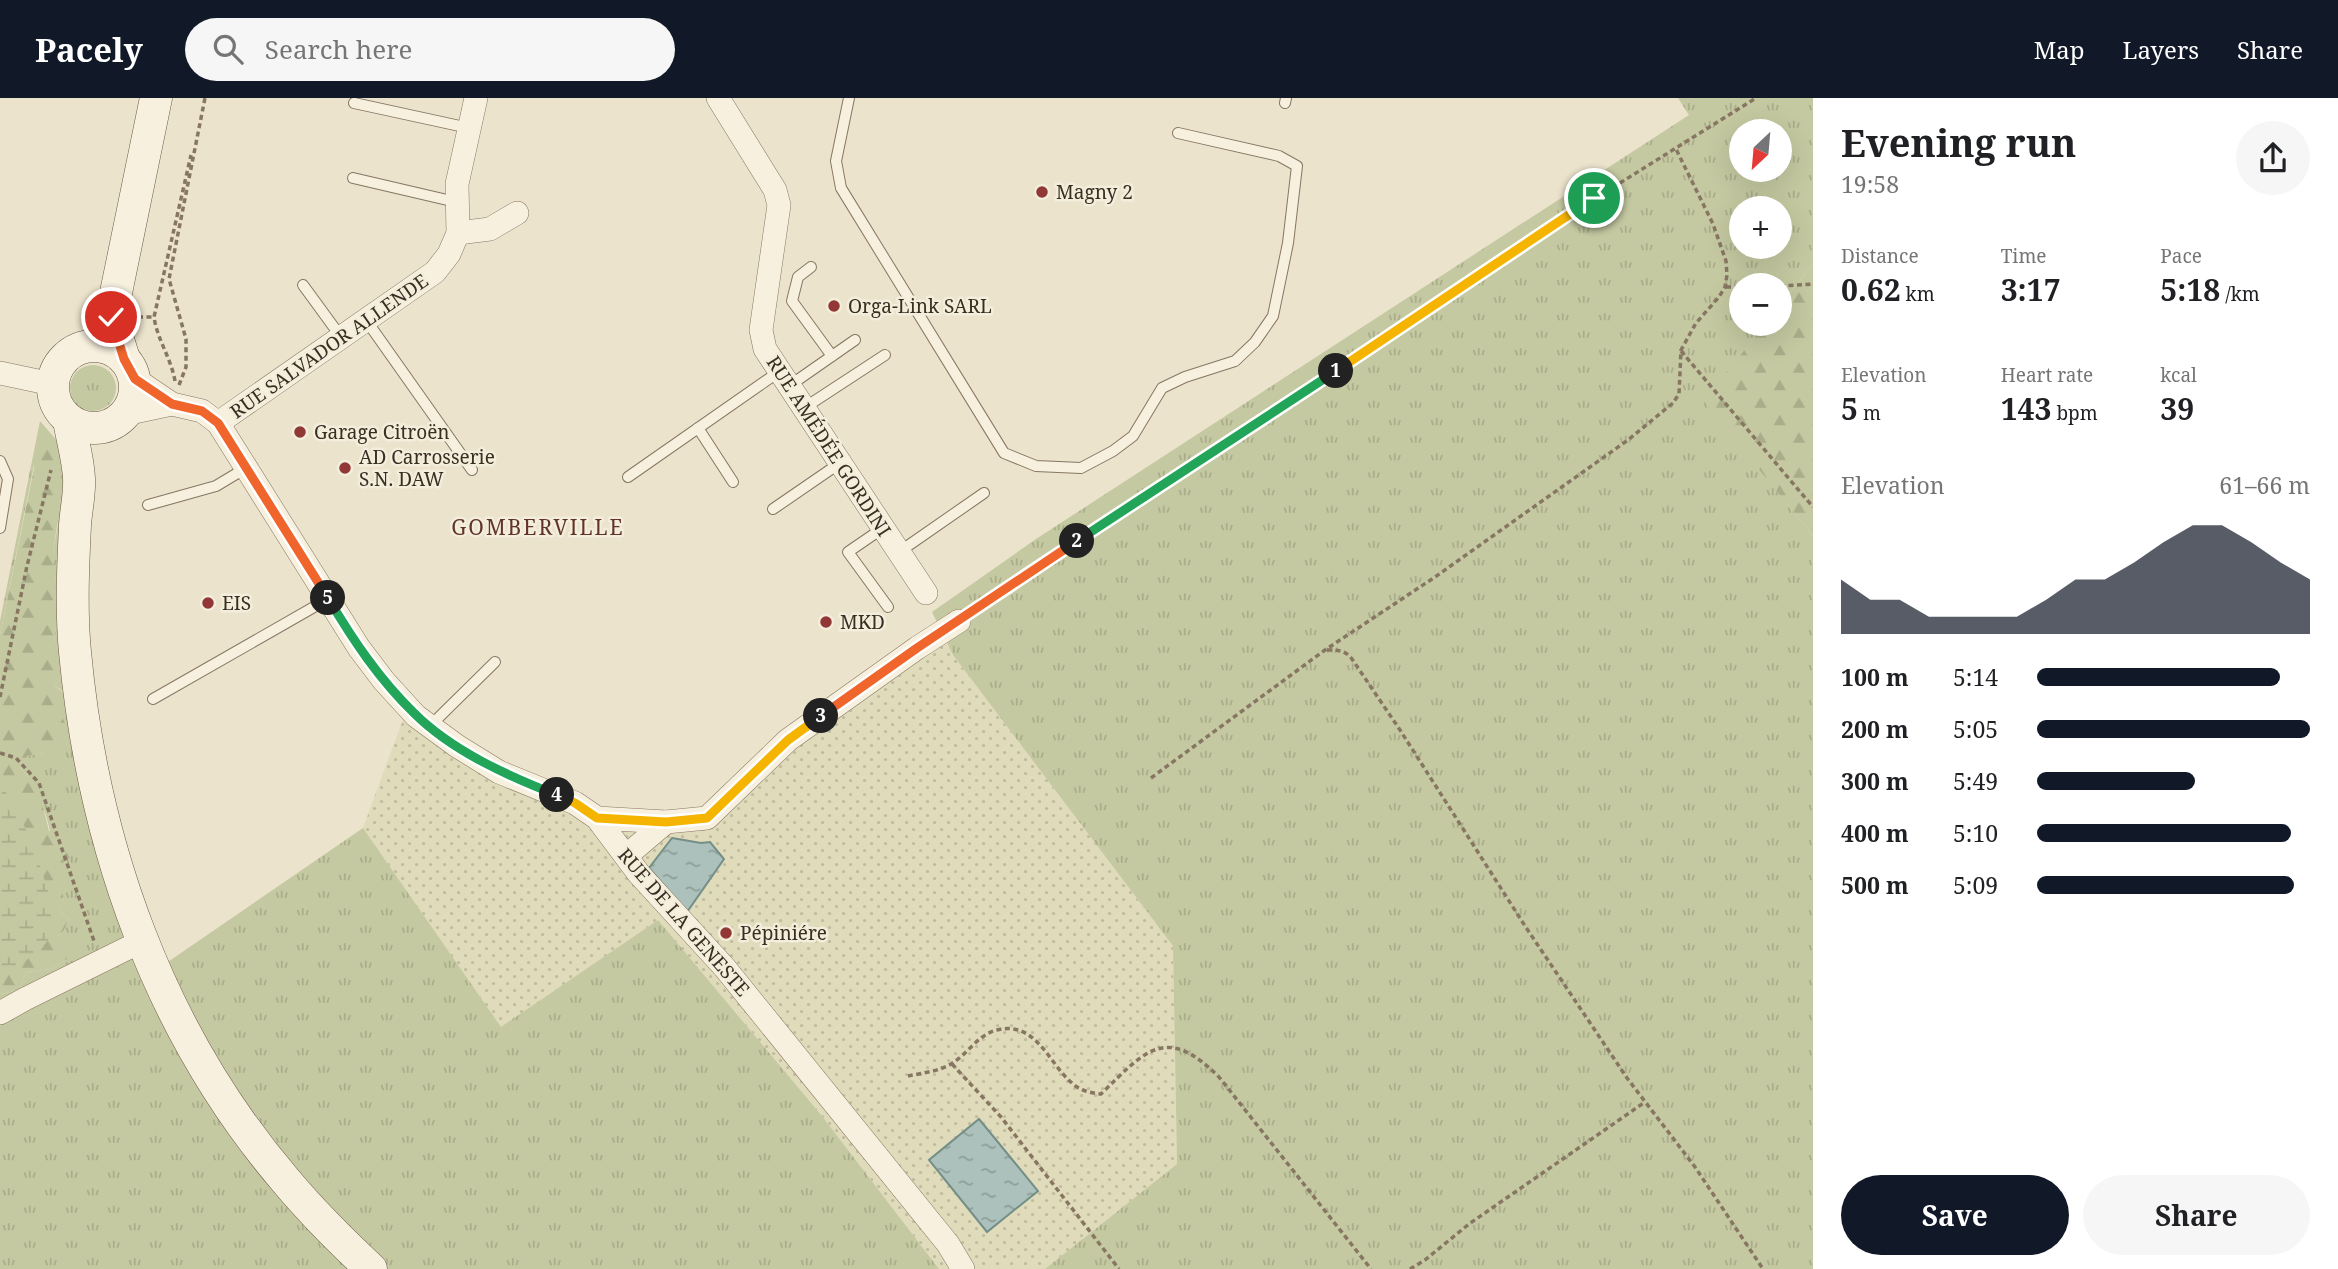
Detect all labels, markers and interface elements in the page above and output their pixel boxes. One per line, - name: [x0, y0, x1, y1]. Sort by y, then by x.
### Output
- search box: [185, 18, 675, 81]
- text: Pacely: [35, 27, 143, 72]
- icon: search: [209, 30, 247, 68]
- text: Search here: [265, 31, 412, 67]
- text: Map: [2034, 33, 2085, 66]
- text: Layers: [2123, 33, 2199, 66]
- text: Share: [2237, 33, 2303, 66]
- text: Evening run: [1841, 116, 2076, 168]
- north arrow: [1729, 119, 1792, 182]
- map controls: [1729, 119, 1792, 336]
- button: share: [2236, 121, 2310, 195]
- pin: [1564, 168, 1624, 228]
- text: 19:58: [1841, 168, 1899, 200]
- place label: Magny 2: [1056, 179, 1133, 205]
- icon: arrive: [1575, 179, 1613, 217]
- marker: Magny 2: [1034, 184, 1050, 200]
- button: +: [1729, 196, 1792, 259]
- text: Distance: [1841, 243, 1919, 269]
- text: Time: [2001, 243, 2047, 269]
- text: Pace: [2160, 243, 2202, 269]
- street label: RUE SALVADOR ALLENDE: [225, 268, 433, 424]
- text: 0.62: [1841, 269, 1901, 310]
- text: 3:17: [2001, 269, 2061, 310]
- text: 5:18: [2160, 269, 2220, 310]
- button: −: [1729, 273, 1792, 336]
- text: km: [1901, 281, 1935, 307]
- text: /km: [2220, 281, 2260, 307]
- pin: [81, 287, 141, 347]
- place label: Orga-Link SARL: [848, 293, 992, 319]
- icon: check: [92, 298, 130, 336]
- marker: Orga-Link SARL: [826, 298, 842, 314]
- street label: RUE AMÉDÉE GORDINI: [761, 351, 897, 541]
- pin: 1: [1318, 354, 1354, 388]
- text: 1: [1330, 357, 1341, 383]
- text: Elevation: [1841, 362, 1927, 388]
- text: Heart rate: [2001, 362, 2093, 388]
- text: kcal: [2160, 362, 2197, 388]
- text: 5: [1841, 388, 1858, 429]
- text: 143: [2001, 388, 2052, 429]
- text: 39: [2160, 388, 2194, 429]
- text: m: [1858, 400, 1881, 426]
- text: bpm: [2052, 400, 2098, 426]
- place label: Garage Citroën: [314, 419, 450, 445]
- marker: Garage Citroën: [292, 424, 308, 440]
- place label: AD Carrosserie S.N. DAW: [359, 444, 495, 492]
- marker: AD Carrosserie S.N. DAW: [337, 460, 353, 476]
- text: Elevation: [1841, 469, 1945, 501]
- text: 61–66 m: [2219, 469, 2310, 501]
- district label: GOMBERVILLE: [451, 513, 625, 541]
- pin: 2: [1060, 524, 1094, 558]
- text: 2: [1071, 527, 1082, 553]
- pin: 5: [310, 580, 346, 616]
- text: 5: [322, 584, 333, 610]
- place label: EIS: [222, 590, 251, 616]
- marker: EIS: [200, 595, 216, 611]
- place label: MKD: [840, 609, 885, 635]
- marker: MKD: [818, 614, 834, 630]
- text: 100 m: [1841, 661, 1909, 693]
- text: 5:14: [1953, 661, 1998, 693]
- pin: 3: [804, 698, 838, 734]
- text: 3: [815, 702, 826, 728]
- text: 200 m: [1841, 713, 1909, 745]
- text: 5:05: [1953, 713, 1998, 745]
- text: 300 m: [1841, 765, 1909, 797]
- text: 5:49: [1953, 765, 1998, 797]
- pin: 4: [540, 778, 574, 812]
- text: 4: [551, 781, 562, 807]
- text: 400 m: [1841, 817, 1909, 849]
- text: 5:10: [1953, 817, 1998, 849]
- street label: RUE DE LA GENESTE: [612, 842, 756, 1002]
- text: 500 m: [1841, 869, 1909, 901]
- text: 5:09: [1953, 869, 1998, 901]
- place label: Pépiniére: [740, 920, 827, 946]
- marker: Pépiniére: [718, 925, 734, 941]
- button: Save: [1841, 1175, 2069, 1255]
- button: Share: [2083, 1175, 2310, 1255]

